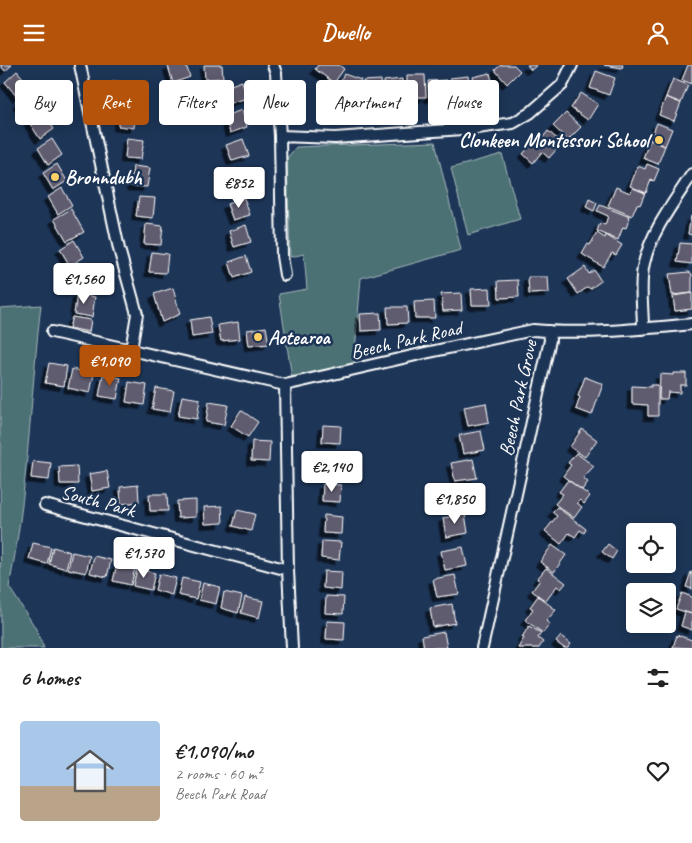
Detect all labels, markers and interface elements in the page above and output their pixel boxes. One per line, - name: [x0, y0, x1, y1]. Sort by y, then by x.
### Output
- icon: menu: [20, 19, 48, 47]
- text: Dwello: [322, 19, 370, 47]
- icon: person: [644, 19, 672, 47]
- chip: Buy: [15, 80, 73, 125]
- chip: Rent: [83, 80, 149, 125]
- chip: Filters: [159, 80, 234, 125]
- chip: New: [244, 80, 306, 125]
- chip: Apartment: [316, 80, 418, 125]
- chip: House: [428, 80, 499, 125]
- place label: Clonkeen Montessori School: [459, 128, 652, 153]
- marker: Clonkeen Montessori School: [653, 134, 665, 146]
- place label: Bronndubh: [65, 165, 143, 190]
- pin: €852: [209, 167, 269, 209]
- marker: Bronndubh: [49, 171, 61, 183]
- text: €852: [225, 173, 253, 193]
- pin: €1,560: [43, 263, 125, 305]
- text: €1,560: [64, 269, 104, 289]
- street label: Beech Park Road: [348, 314, 467, 365]
- place label: Aotearoa: [268, 325, 332, 350]
- marker: Aotearoa: [252, 331, 264, 343]
- street label: Beech Park Grove: [494, 336, 543, 458]
- pin: €1,090: [69, 345, 151, 387]
- text: €1,090: [91, 351, 129, 371]
- pin: €2,140: [291, 451, 373, 493]
- text: €2,140: [312, 457, 352, 477]
- street label: South Park: [58, 479, 139, 523]
- pin: €1,850: [414, 483, 496, 525]
- text: €1,850: [436, 489, 474, 509]
- map controls: [626, 523, 676, 633]
- button: locate: [626, 523, 676, 573]
- pin: €1,570: [103, 537, 185, 579]
- text: €1,570: [125, 543, 163, 563]
- button: layers: [626, 583, 676, 633]
- icon: filters: [644, 664, 672, 692]
- text: 6 homes: [20, 665, 80, 691]
- text: €1,090/mo: [175, 738, 253, 764]
- icon: home: [60, 741, 120, 801]
- icon: heart: [644, 757, 672, 785]
- text: 2 rooms · 60 m²: [175, 764, 261, 784]
- text: Beech Park Road: [175, 784, 265, 804]

